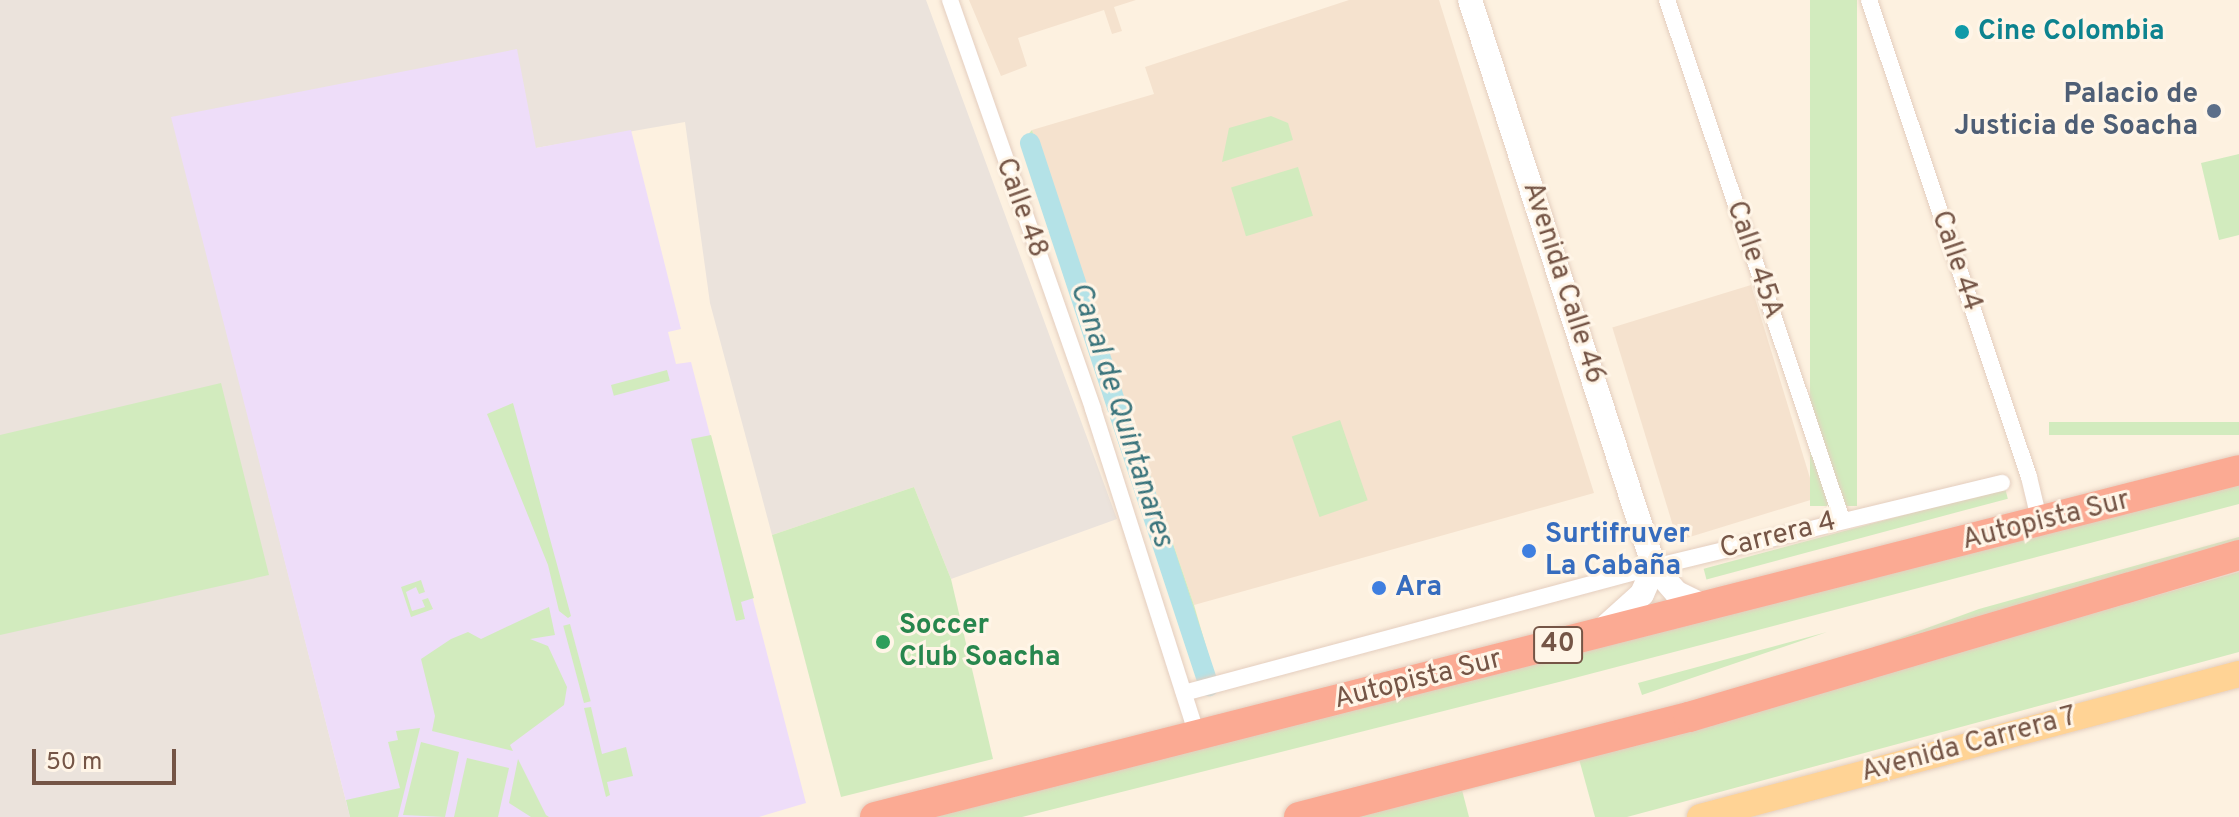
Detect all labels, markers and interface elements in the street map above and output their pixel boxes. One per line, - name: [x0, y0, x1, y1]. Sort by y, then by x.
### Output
- place label: Cine Colombia: [1978, 15, 2165, 49]
- marker: Cine Colombia: [1953, 23, 1971, 41]
- place label: Palacio de Justicia de Soacha: [1954, 78, 2198, 144]
- marker: Palacio de Justicia de Soacha: [2205, 102, 2223, 120]
- street label: Calle 48: [987, 154, 1055, 262]
- street label: Avenida Calle 46: [1515, 178, 1611, 388]
- street label: Calle 45A: [1718, 197, 1790, 323]
- street label: Calle 44: [1923, 206, 1989, 316]
- water label: Canal de Quintanares: [1060, 278, 1180, 552]
- street label: Autopista Sur: [1959, 484, 2133, 558]
- street label: Carrera 4: [1716, 505, 1840, 567]
- place label: Surtifruver La Cabaña: [1545, 518, 1690, 584]
- marker: Surtifruver La Cabaña: [1520, 542, 1538, 560]
- place label: Ara: [1395, 571, 1442, 605]
- marker: Ara: [1370, 579, 1388, 597]
- place label: Soccer Club Soacha: [899, 609, 1061, 675]
- road number: 40: [1532, 623, 1584, 667]
- marker: Soccer Club Soacha: [874, 633, 892, 651]
- street label: Autopista Sur: [1331, 643, 1505, 717]
- street label: Avenida Carrera 7: [1857, 700, 2081, 790]
- scale bar: [36, 733, 180, 783]
- text: 50 m: [46, 748, 102, 778]

